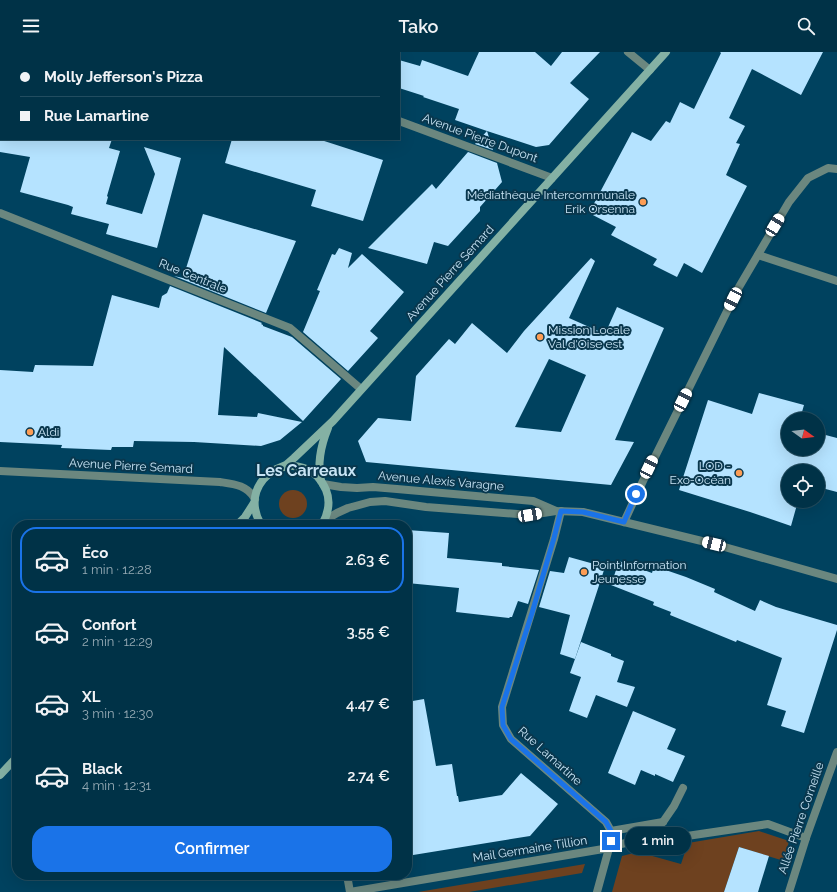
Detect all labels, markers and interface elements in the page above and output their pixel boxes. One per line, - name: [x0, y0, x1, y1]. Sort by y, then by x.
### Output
- icon: menu: [20, 15, 42, 37]
- icon: search: [795, 15, 817, 37]
- text: Tako: [399, 16, 438, 37]
- text: Molly Jefferson's Pizza: [44, 68, 203, 86]
- text: Rue Lamartine: [44, 107, 149, 125]
- street label: Avenue Pierre Dupont: [420, 111, 540, 165]
- place label: Médiathèque Intercommunale Erik Orsenna: [467, 188, 635, 216]
- marker: Médiathèque Intercommunale Erik Orsenna: [638, 197, 648, 207]
- car: [764, 212, 786, 238]
- street label: Avenue Pierre Semard: [403, 222, 497, 324]
- street label: Rue Centrale: [157, 256, 229, 296]
- car: [722, 286, 744, 312]
- place label: Mission Locale Val d'Oise est: [548, 323, 630, 351]
- marker: Mission Locale Val d'Oise est: [535, 332, 545, 342]
- car: [672, 387, 694, 413]
- north arrow: [781, 412, 825, 456]
- map controls: [781, 412, 825, 508]
- place label: Aldi: [38, 425, 59, 439]
- marker: Aldi: [25, 427, 35, 437]
- car: [638, 454, 660, 480]
- street label: Avenue Pierre Semard: [69, 456, 193, 476]
- place label: LOD - Exo-Océan: [670, 459, 731, 487]
- district label: Les Carreaux: [256, 461, 357, 480]
- button: locate: [781, 464, 825, 508]
- marker: LOD - Exo-Océan: [734, 468, 744, 478]
- street label: Avenue Alexis Varagne: [377, 469, 505, 493]
- route start: [627, 485, 645, 503]
- car: [517, 507, 543, 523]
- car: [701, 535, 727, 553]
- icon: car: [34, 542, 70, 578]
- text: Éco: [82, 544, 108, 562]
- text: 2.63 €: [346, 551, 390, 569]
- place label: Point Information Jeunesse: [592, 558, 686, 586]
- text: 1 min · 12:28: [82, 562, 152, 577]
- marker: Point Information Jeunesse: [579, 567, 589, 577]
- icon: car: [34, 614, 70, 650]
- text: Confort: [82, 616, 136, 634]
- text: 3.55 €: [346, 623, 390, 641]
- text: 2 min · 12:29: [82, 634, 153, 649]
- icon: car: [34, 686, 70, 722]
- text: XL: [82, 688, 100, 706]
- text: 4.47 €: [346, 695, 390, 713]
- text: 3 min · 12:30: [82, 706, 153, 721]
- street label: Rue Lamartine: [515, 724, 585, 788]
- icon: car: [34, 758, 70, 794]
- text: Black: [82, 760, 122, 778]
- street label: Allée Pierre Corneille: [775, 760, 827, 876]
- text: 2.74 €: [347, 767, 390, 785]
- text: 4 min · 12:31: [82, 778, 151, 793]
- button: Confirmer: [32, 826, 392, 872]
- callout: 1 min: [625, 827, 691, 855]
- route end: [602, 832, 620, 850]
- street label: Mail Germaine Tillion: [472, 833, 588, 865]
- text: 1 min: [642, 833, 674, 848]

